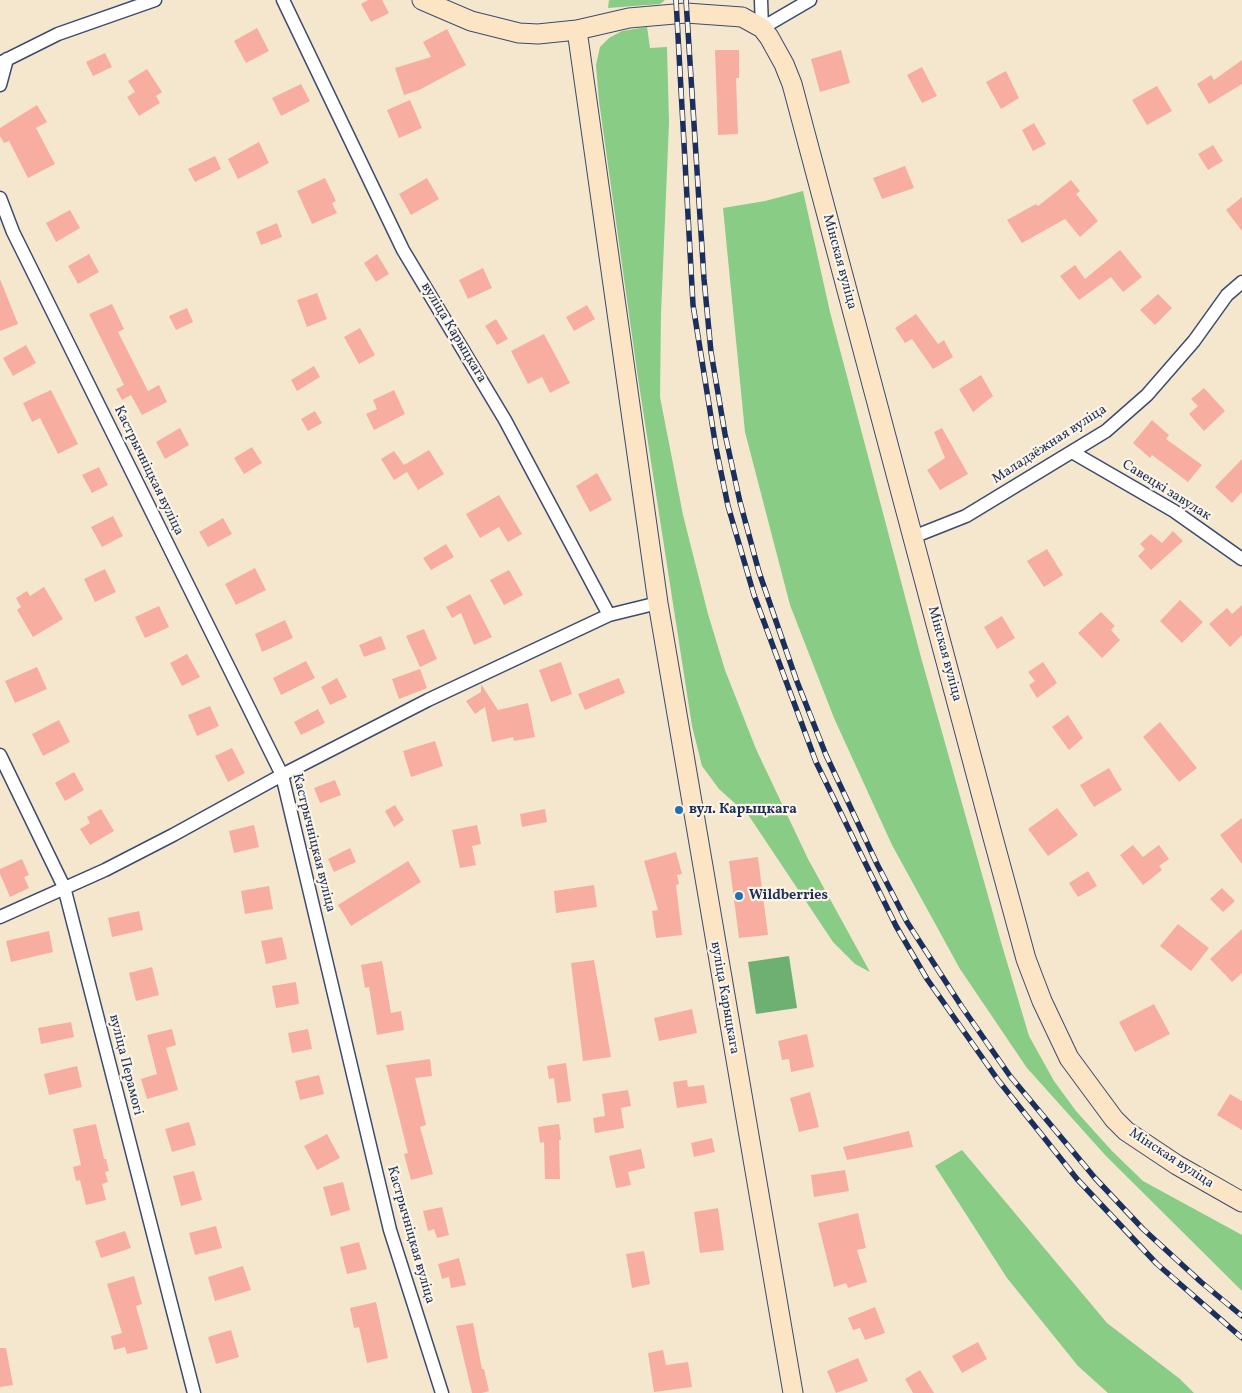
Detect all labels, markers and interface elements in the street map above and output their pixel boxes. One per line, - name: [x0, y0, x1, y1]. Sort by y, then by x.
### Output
- street label: Мінская вуліца: [818, 213, 860, 311]
- street label: вуліца Карыцкага: [416, 280, 490, 386]
- street label: Маладзёжная вуліца: [990, 402, 1110, 488]
- street label: Кастрычніцкая вуліца: [109, 403, 187, 539]
- street label: Савецкі завулак: [1118, 457, 1214, 525]
- street label: Мінская вуліца: [923, 605, 965, 703]
- street label: Кастрычніцкая вуліца: [288, 772, 338, 914]
- place label: вул. Карыцкага: [689, 802, 797, 818]
- marker: вул. Карыцкага: [673, 804, 685, 816]
- place label: Wildberries: [749, 888, 828, 904]
- marker: Wildberries: [733, 890, 745, 902]
- street label: вуліца Карыцкага: [706, 940, 742, 1056]
- street label: вуліца Перамогі: [104, 1013, 146, 1117]
- street label: Мінская вуліца: [1125, 1125, 1217, 1193]
- street label: Кастрычніцкая вуліца: [382, 1164, 438, 1306]

